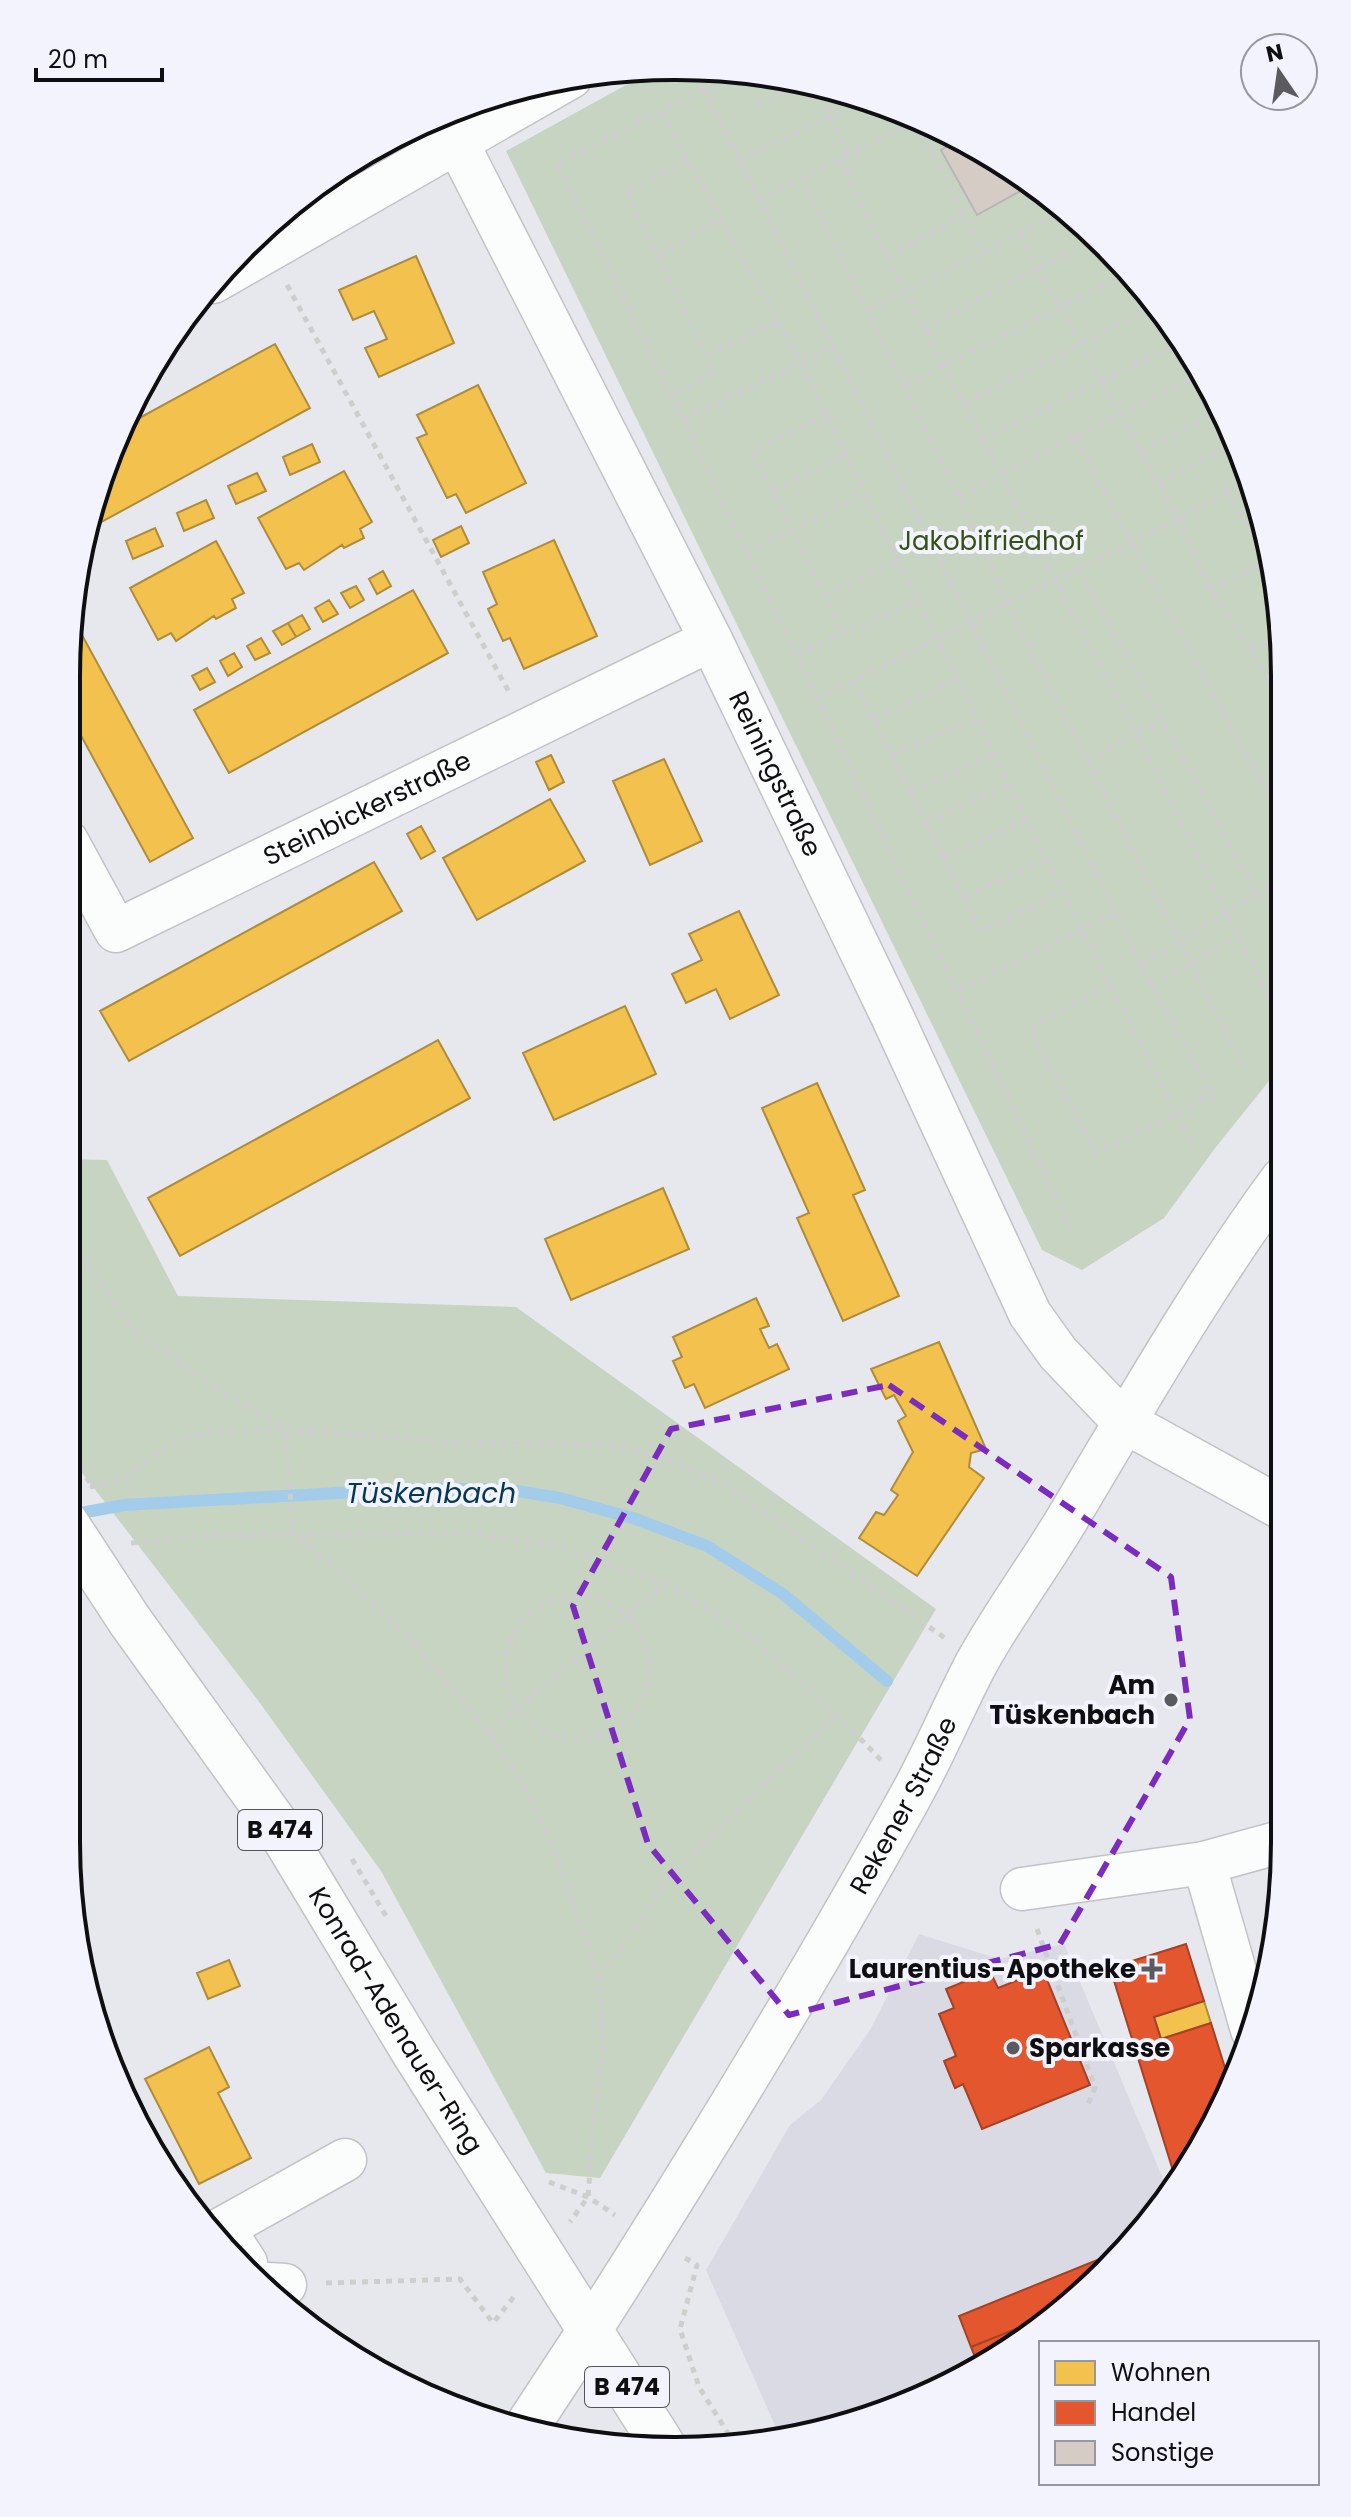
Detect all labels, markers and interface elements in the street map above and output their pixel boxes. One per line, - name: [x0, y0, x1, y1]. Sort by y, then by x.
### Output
- scale bar: [36, 32, 162, 82]
- north arrow: [1239, 32, 1319, 112]
- text: N: [1263, 36, 1286, 70]
- text: 20 m: [48, 43, 108, 76]
- park label: Jakobifriedhof: [898, 523, 1084, 559]
- street label: Reiningstraße: [720, 685, 831, 863]
- street label: Steinbickerstraße: [257, 742, 477, 874]
- water label: Tüskenbach: [346, 1474, 516, 1513]
- place label: Am Tüskenbach: [989, 1667, 1155, 1733]
- marker: Am Tüskenbach: [1162, 1691, 1180, 1709]
- street label: Rekener Straße: [841, 1711, 966, 1901]
- road number: B 474: [238, 1810, 322, 1850]
- street label: Konrad-Adenauer-Ring: [300, 1880, 491, 2160]
- place label: Laurentius-Apotheke: [849, 1951, 1136, 1987]
- marker: Laurentius-Apotheke: [1143, 1960, 1161, 1978]
- place label: Sparkasse: [1029, 2030, 1170, 2066]
- marker: Sparkasse: [1004, 2039, 1022, 2057]
- legend: [1039, 2341, 1319, 2485]
- text: Wohnen: [1111, 2356, 1211, 2389]
- road number: B 474: [585, 2367, 669, 2407]
- text: Handel: [1111, 2396, 1196, 2429]
- text: Sonstige: [1111, 2436, 1214, 2469]

